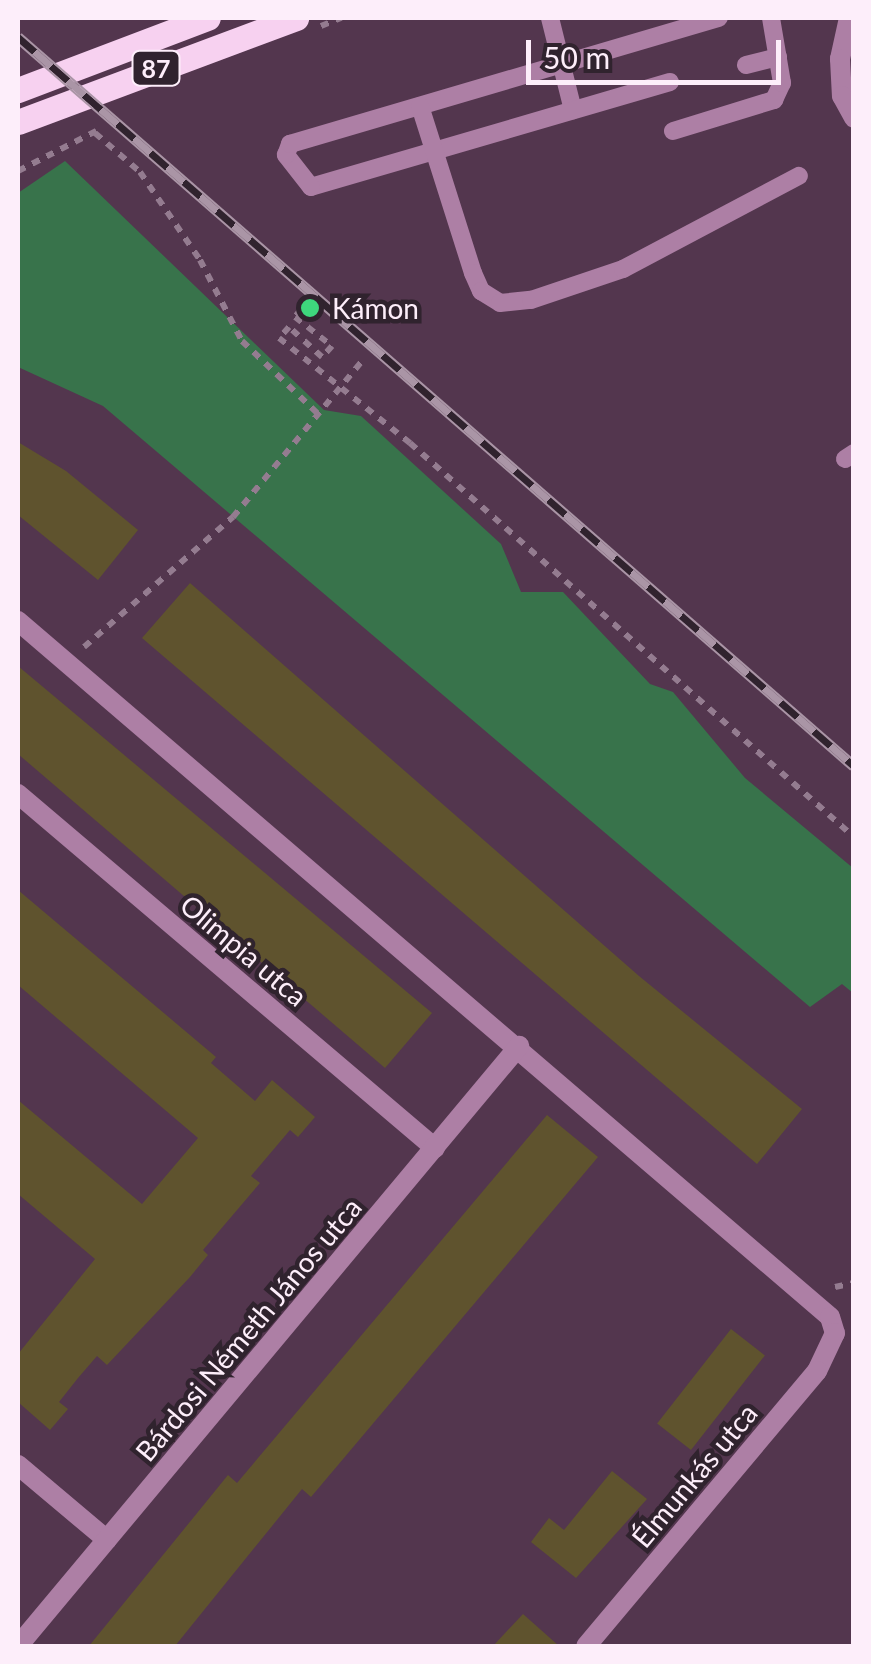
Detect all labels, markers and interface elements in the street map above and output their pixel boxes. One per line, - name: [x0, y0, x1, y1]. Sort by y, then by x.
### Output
- scale bar: [531, 20, 786, 82]
- text: 50 m: [543, 39, 610, 75]
- road number: 87: [131, 48, 181, 88]
- place label: Kámon: [332, 291, 419, 325]
- marker: Kámon: [297, 295, 323, 321]
- street label: Olimpia utca: [174, 887, 314, 1013]
- street label: Bárdosi Németh János utca: [128, 1190, 368, 1468]
- street label: Élmunkás utca: [624, 1396, 764, 1554]

